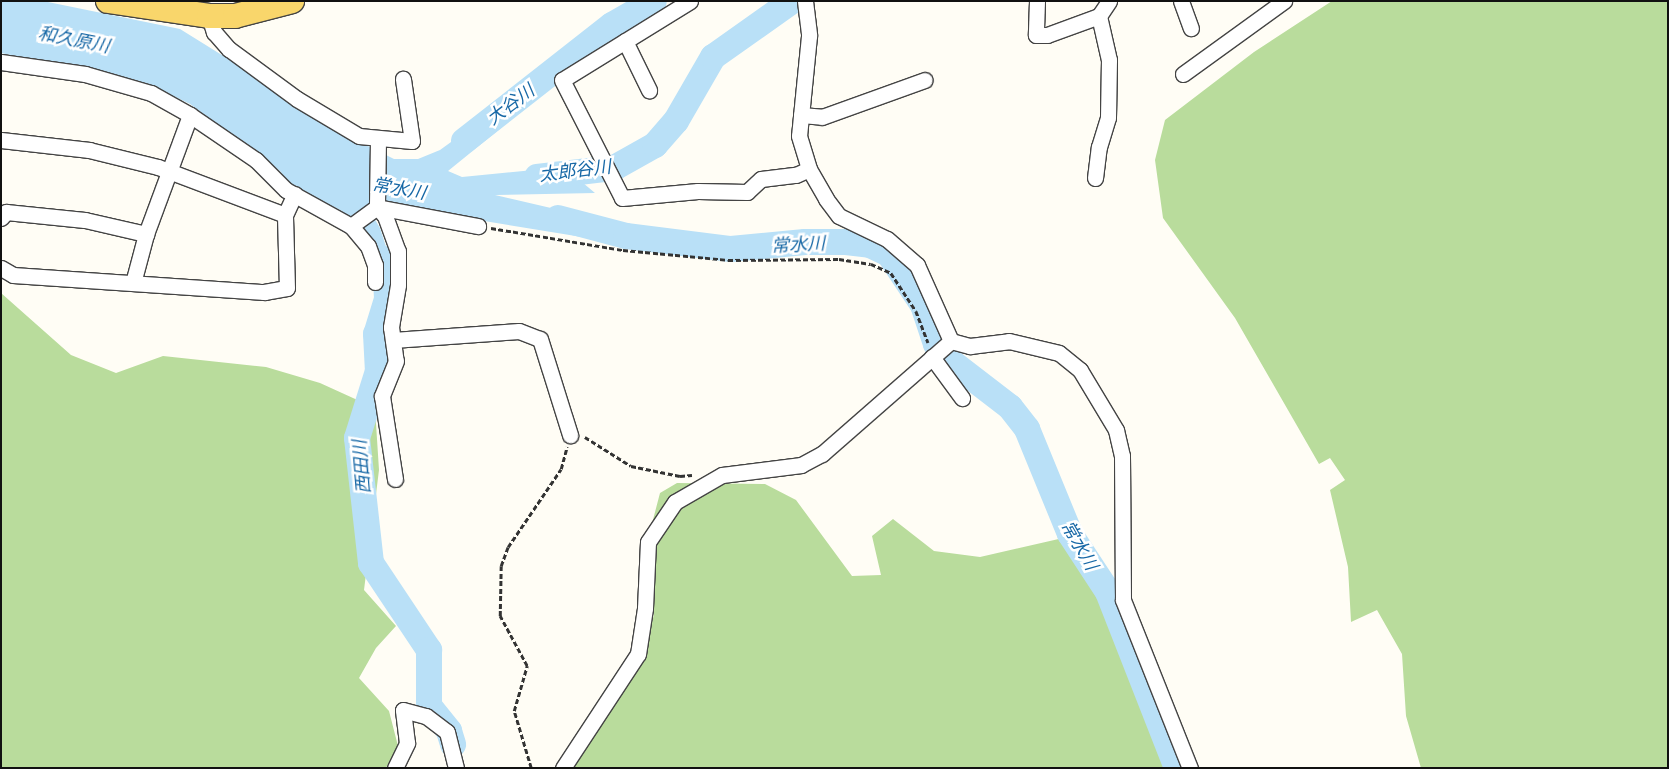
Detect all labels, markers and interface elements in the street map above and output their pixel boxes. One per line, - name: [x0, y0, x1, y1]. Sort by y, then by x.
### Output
- water label: 和久原川: [37, 22, 111, 56]
- water label: 大谷川: [482, 79, 538, 129]
- water label: 太郎谷川: [538, 155, 612, 185]
- water label: 常水川: [371, 173, 427, 203]
- water label: 常水川: [770, 232, 826, 256]
- water label: 西田川: [348, 439, 374, 495]
- water label: 常水川: [1057, 516, 1103, 574]

